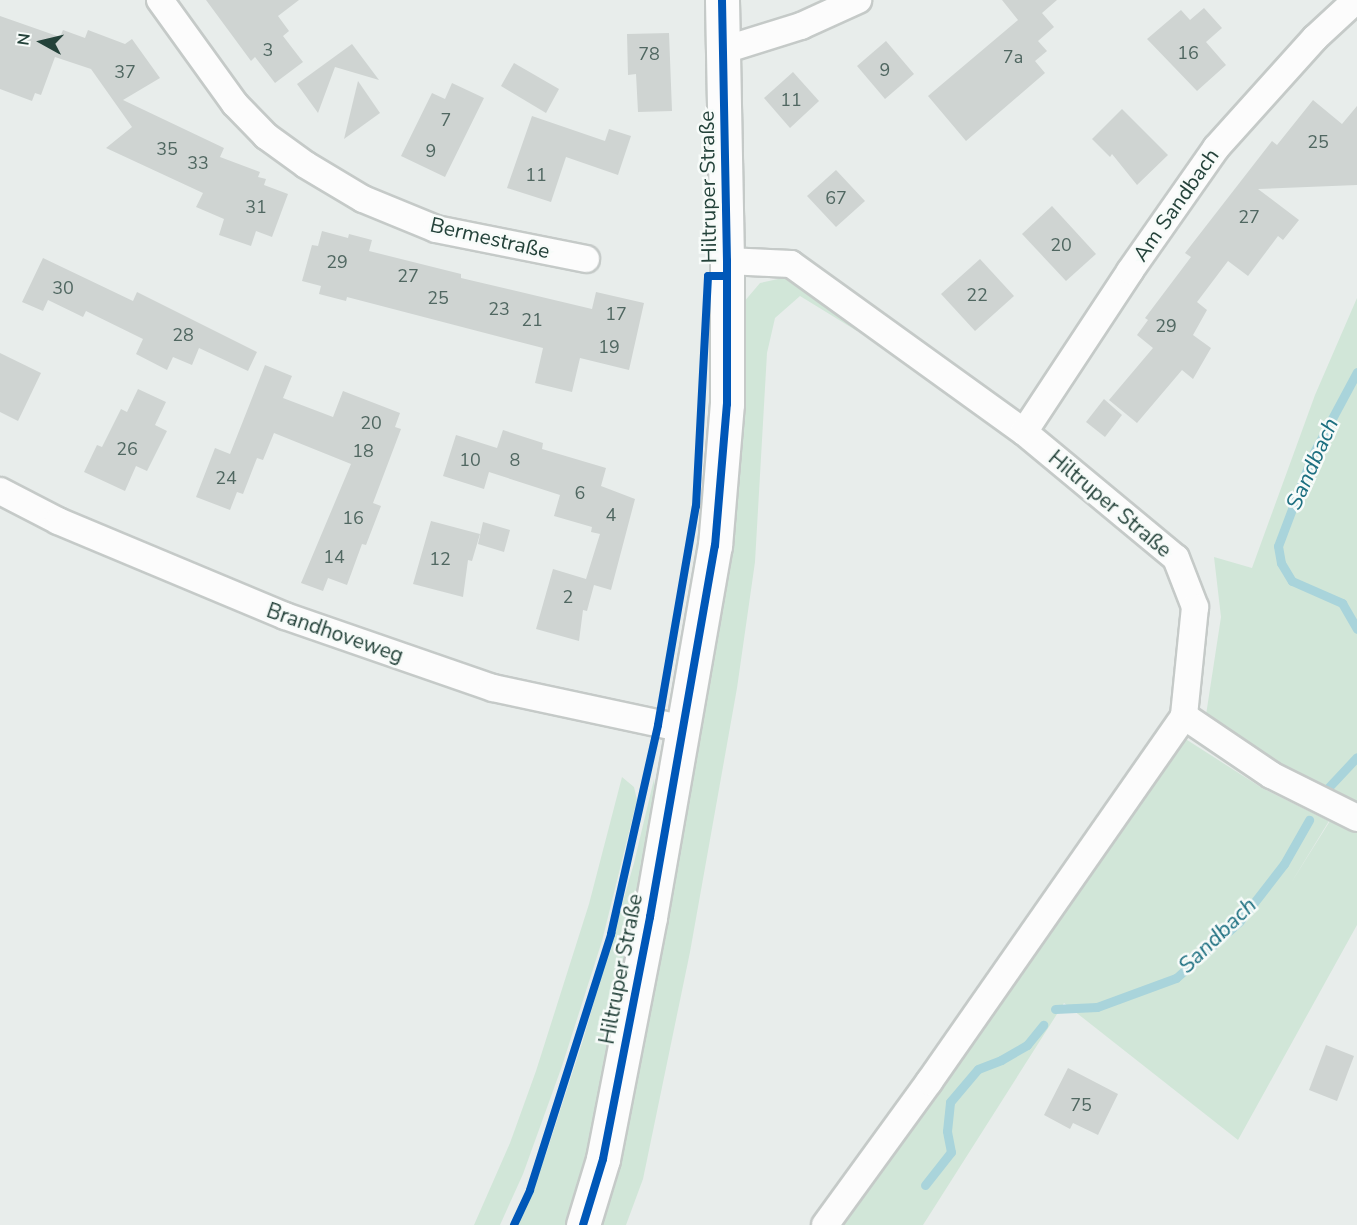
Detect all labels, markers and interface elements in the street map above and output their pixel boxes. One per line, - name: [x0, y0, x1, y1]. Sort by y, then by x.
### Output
- north arrow: [12, 12, 72, 72]
- text: N: [12, 32, 36, 47]
- house number: 3: [263, 39, 273, 61]
- house number: 16: [1177, 42, 1199, 64]
- house number: 78: [638, 43, 660, 65]
- house number: 7a: [1003, 46, 1023, 68]
- house number: 9: [880, 59, 890, 81]
- house number: 37: [114, 61, 136, 83]
- house number: 11: [780, 89, 802, 111]
- house number: 7: [441, 109, 451, 131]
- street label: Hiltruper Straße: [694, 110, 722, 264]
- house number: 25: [1307, 131, 1329, 153]
- house number: 35: [156, 138, 178, 160]
- house number: 9: [426, 140, 436, 162]
- street label: Am Sandbach: [1128, 144, 1224, 266]
- house number: 33: [187, 152, 209, 174]
- house number: 11: [525, 164, 547, 186]
- house number: 67: [825, 187, 847, 209]
- house number: 31: [245, 196, 267, 218]
- house number: 27: [1238, 206, 1260, 228]
- street label: Bermestraße: [428, 212, 552, 264]
- house number: 20: [1050, 234, 1072, 256]
- house number: 29: [326, 251, 348, 273]
- house number: 27: [397, 265, 419, 287]
- house number: 30: [52, 277, 74, 299]
- house number: 22: [966, 284, 988, 306]
- house number: 25: [427, 287, 449, 309]
- house number: 23: [488, 298, 510, 320]
- house number: 17: [605, 303, 627, 325]
- house number: 21: [521, 309, 543, 331]
- house number: 29: [1155, 315, 1177, 337]
- house number: 28: [172, 324, 194, 346]
- house number: 19: [598, 336, 620, 358]
- house number: 20: [360, 412, 382, 434]
- water label: Sandbach: [1281, 414, 1345, 514]
- house number: 26: [116, 438, 138, 460]
- house number: 18: [352, 440, 374, 462]
- street label: Hiltruper Straße: [1043, 445, 1177, 563]
- house number: 10: [459, 449, 481, 471]
- house number: 8: [510, 449, 520, 471]
- house number: 24: [215, 467, 237, 489]
- house number: 6: [575, 482, 585, 504]
- house number: 4: [606, 504, 616, 526]
- house number: 16: [342, 507, 364, 529]
- house number: 14: [323, 546, 345, 568]
- house number: 12: [429, 548, 451, 570]
- house number: 2: [563, 586, 573, 608]
- street label: Brandhoveweg: [263, 598, 407, 668]
- street label: Hiltruper Straße: [594, 892, 648, 1046]
- water label: Sandbach: [1174, 893, 1262, 979]
- house number: 75: [1070, 1094, 1092, 1116]

